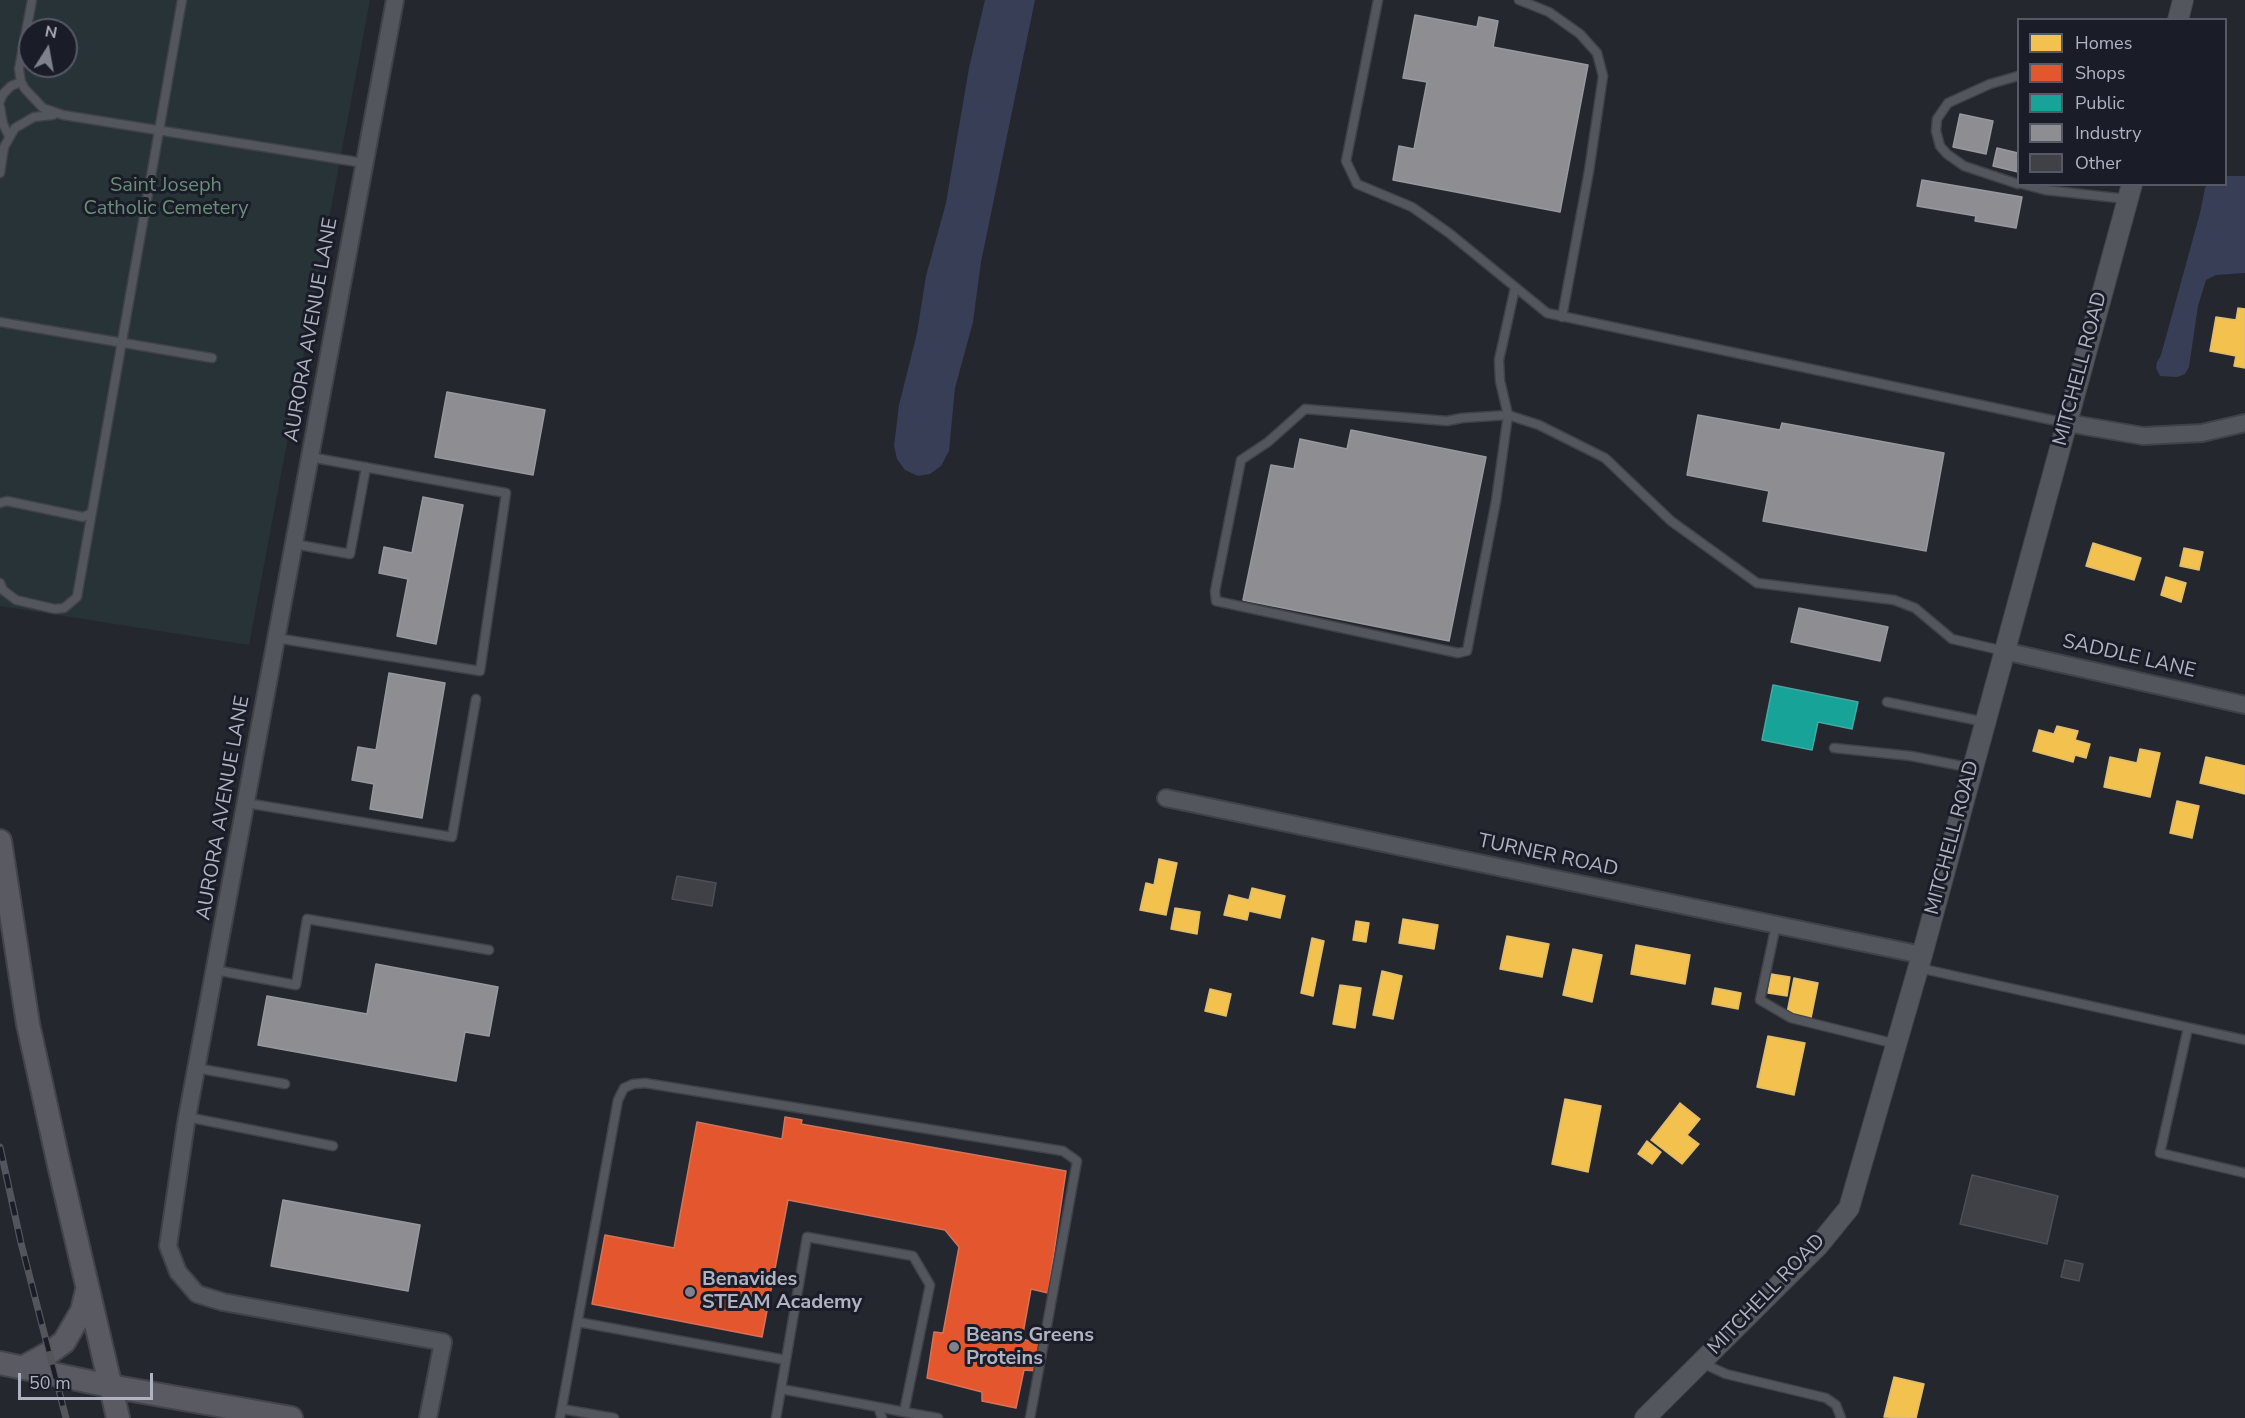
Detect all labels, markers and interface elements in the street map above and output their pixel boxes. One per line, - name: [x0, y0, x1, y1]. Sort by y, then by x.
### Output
- north arrow: [18, 18, 78, 78]
- legend: [2017, 18, 2227, 186]
- text: N: [43, 20, 59, 44]
- text: Homes: [2075, 31, 2132, 55]
- text: Shops: [2075, 61, 2125, 85]
- text: Public: [2075, 91, 2125, 115]
- text: Industry: [2075, 121, 2142, 145]
- text: Other: [2075, 151, 2121, 175]
- park label: Saint Joseph Catholic Cemetery: [84, 174, 248, 221]
- street label: AURORA AVENUE LANE: [280, 216, 344, 444]
- street label: MITCHELL ROAD: [2049, 289, 2113, 449]
- street label: SADDLE LANE: [2060, 630, 2198, 684]
- street label: AURORA AVENUE LANE: [192, 694, 256, 922]
- street label: MITCHELL ROAD: [1921, 758, 1985, 918]
- street label: TURNER ROAD: [1476, 829, 1620, 883]
- street label: MITCHELL ROAD: [1703, 1230, 1831, 1360]
- place label: Benavides STEAM Academy: [702, 1268, 862, 1315]
- marker: Benavides STEAM Academy: [683, 1285, 697, 1299]
- place label: Beans Greens Proteins: [966, 1324, 1094, 1371]
- marker: Beans Greens Proteins: [947, 1340, 961, 1354]
- scale bar: [21, 1361, 156, 1399]
- text: 50 m: [29, 1371, 71, 1395]

